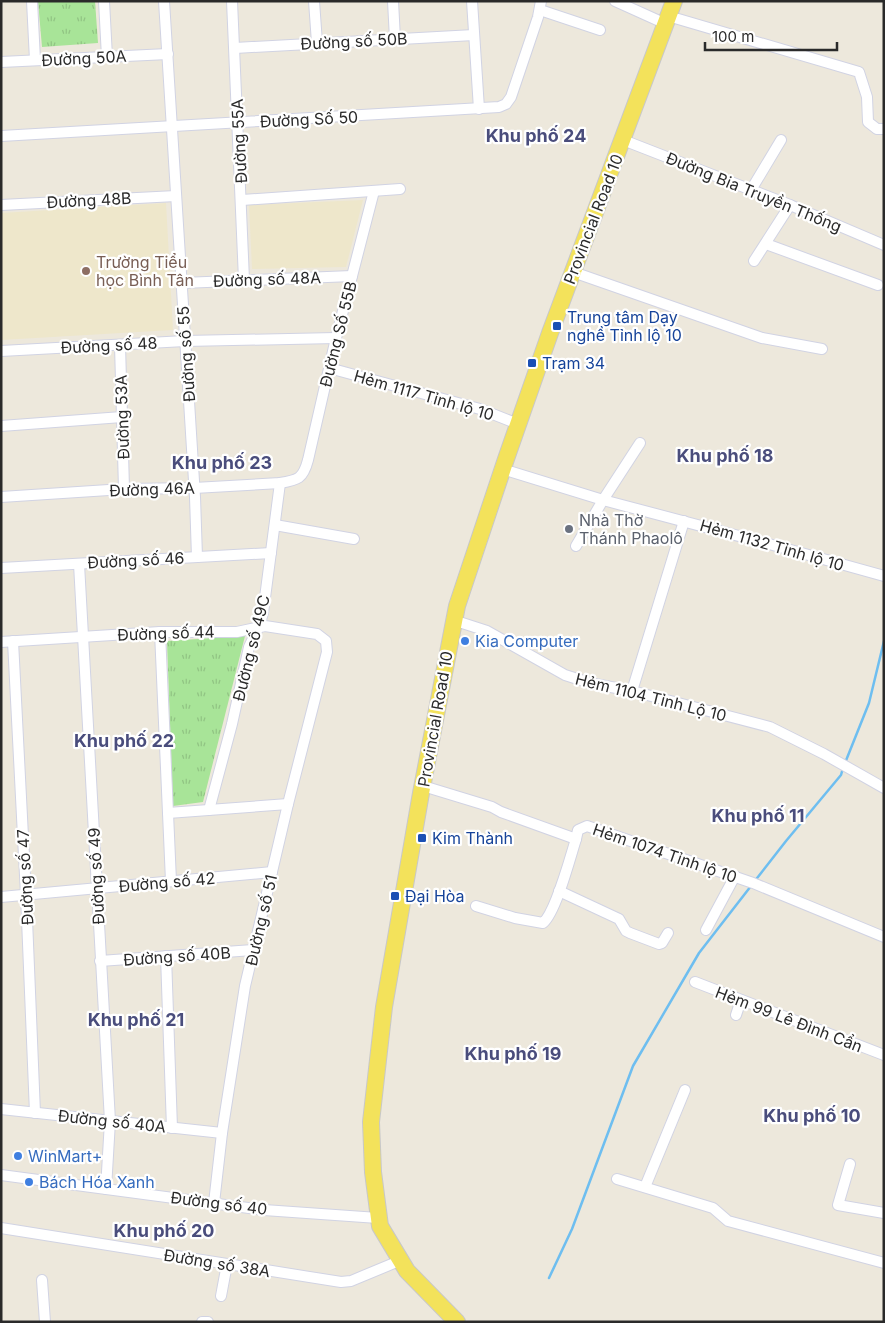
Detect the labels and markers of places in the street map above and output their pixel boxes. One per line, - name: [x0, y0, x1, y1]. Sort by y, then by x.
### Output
- place label: Trường Tiểu học Bình Tân: [96, 252, 194, 290]
- marker: Trường Tiểu học Bình Tân: [80, 265, 92, 277]
- place label: Trung tâm Dạy nghề Tỉnh lộ 10: [567, 307, 682, 345]
- marker: Trung tâm Dạy nghề Tỉnh lộ 10: [551, 320, 563, 332]
- place label: Trạm 34: [542, 353, 605, 373]
- marker: Trạm 34: [526, 357, 538, 369]
- place label: Nhà Thờ Thánh Phaolô: [579, 510, 683, 548]
- marker: Nhà Thờ Thánh Phaolô: [563, 523, 575, 535]
- place label: Kia Computer: [475, 631, 578, 651]
- marker: Kia Computer: [459, 635, 471, 647]
- place label: Kim Thành: [432, 828, 513, 848]
- marker: Kim Thành: [416, 832, 428, 844]
- place label: Đại Hòa: [405, 886, 465, 906]
- marker: Đại Hòa: [389, 890, 401, 902]
- place label: WinMart+: [28, 1146, 102, 1166]
- marker: WinMart+: [12, 1150, 24, 1162]
- place label: Bách Hóa Xanh: [39, 1172, 155, 1192]
- marker: Bách Hóa Xanh: [23, 1176, 35, 1188]

